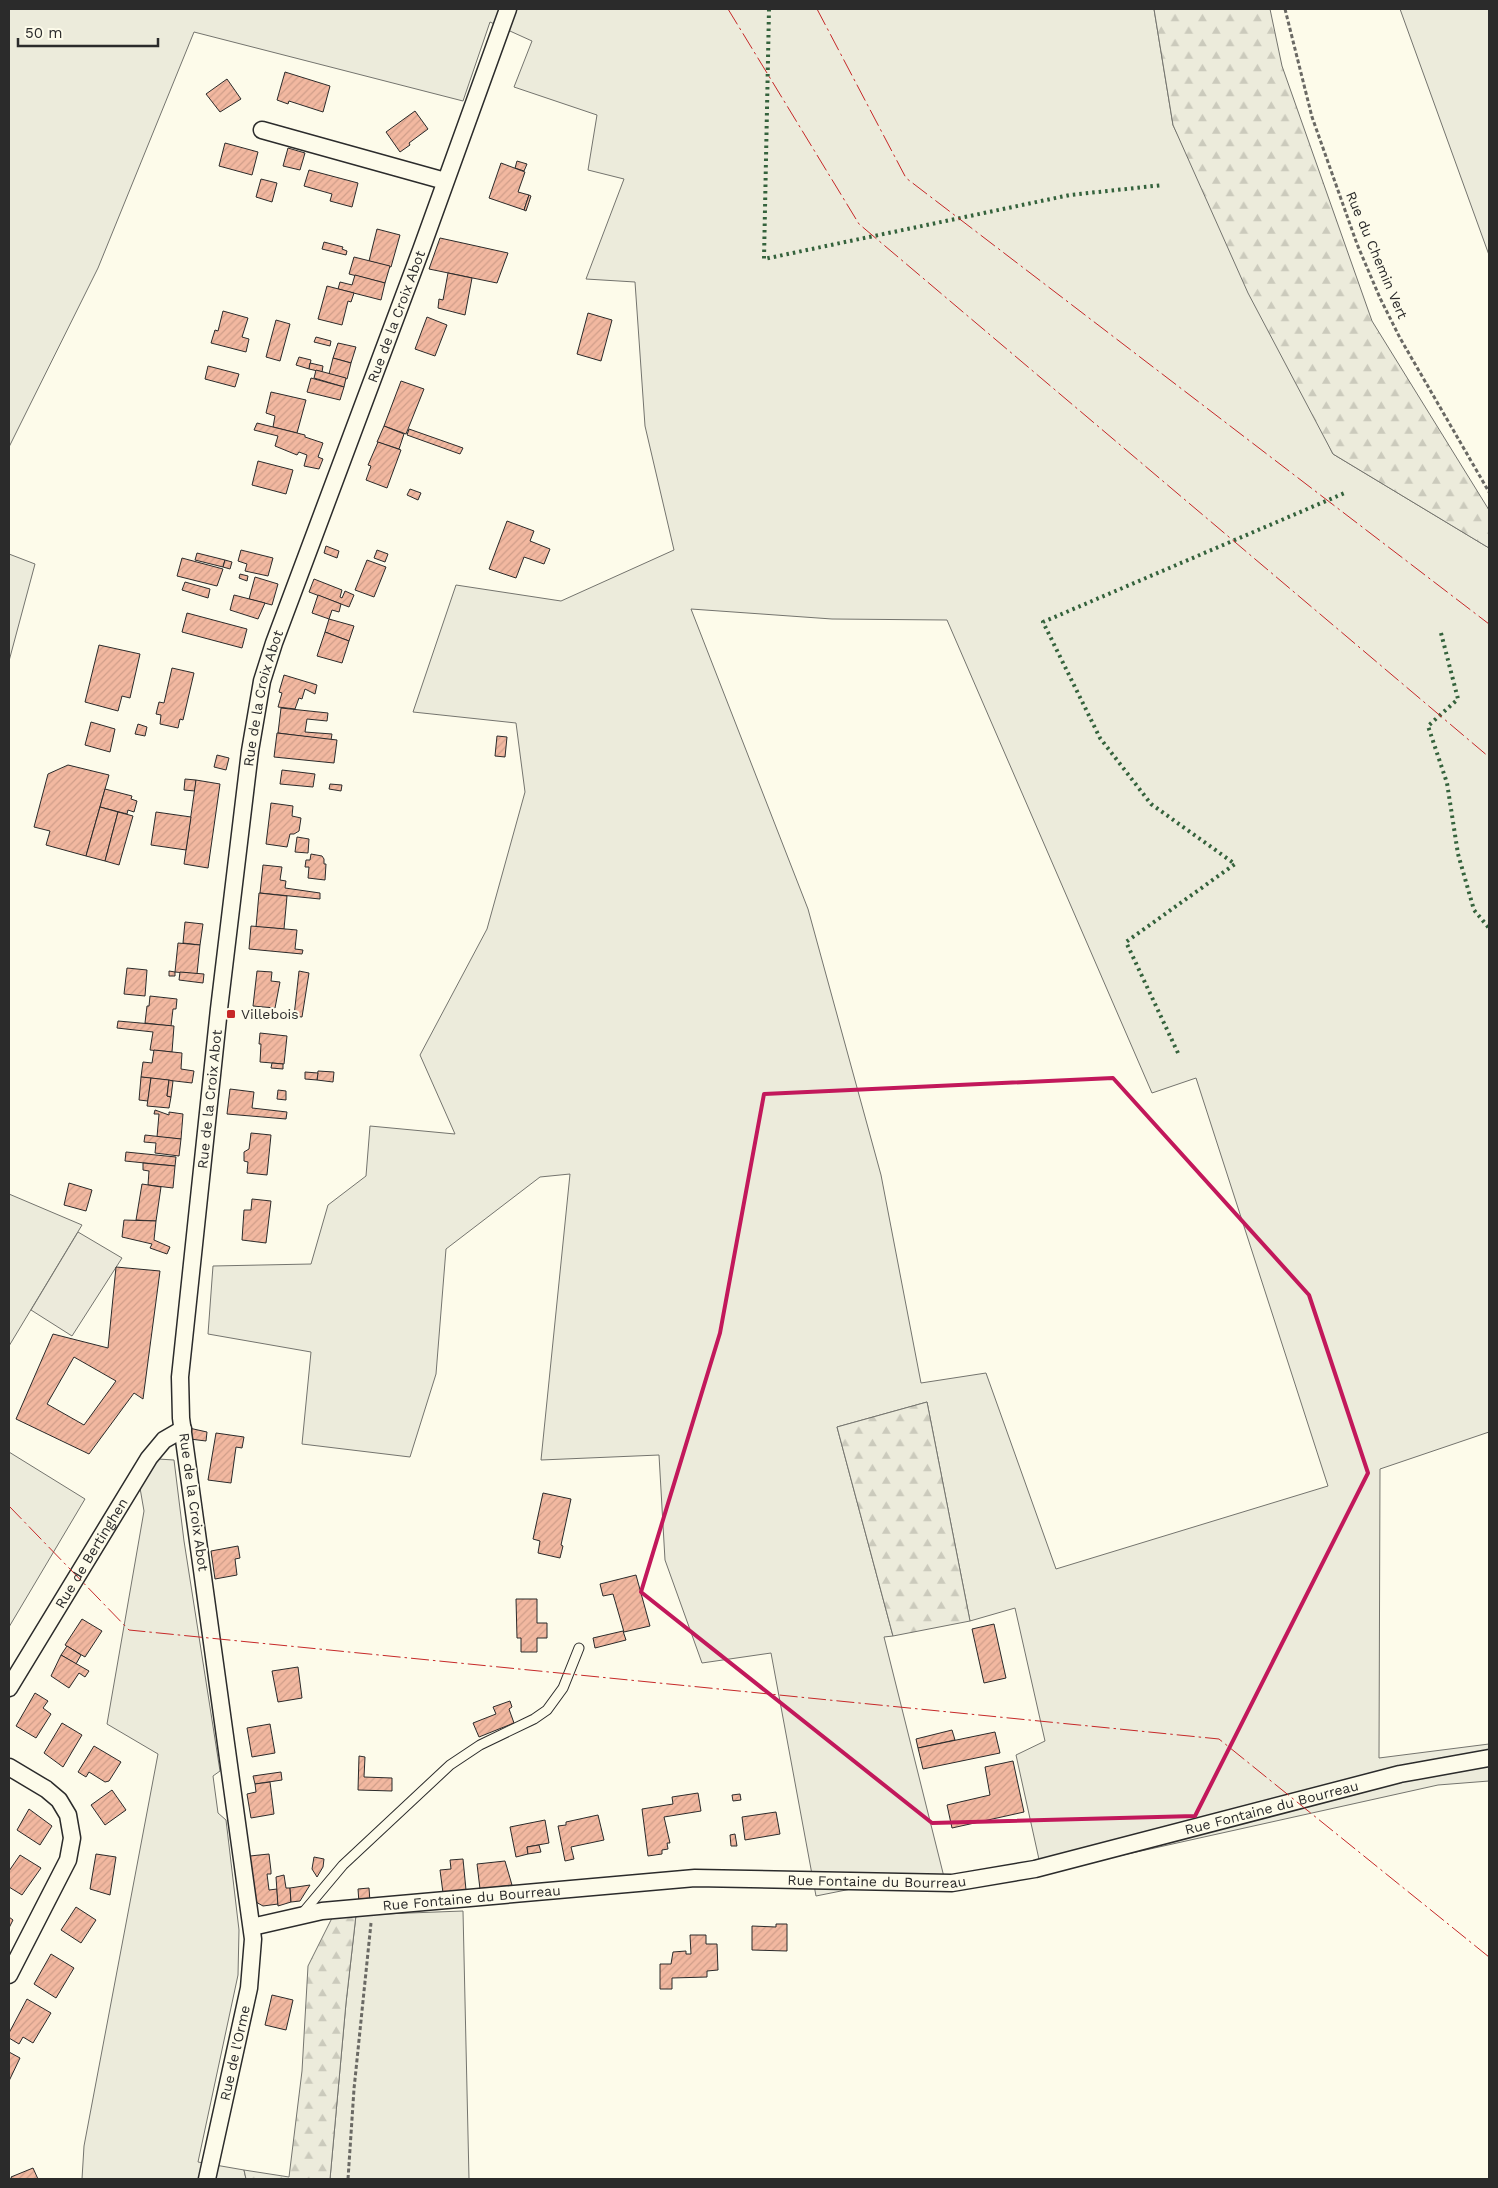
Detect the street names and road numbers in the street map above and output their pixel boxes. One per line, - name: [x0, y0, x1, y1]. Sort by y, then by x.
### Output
- street label: Rue du Chemin Vert: [1343, 189, 1411, 321]
- street label: Rue de la Croix Abot: [364, 248, 428, 385]
- street label: Rue de la Croix Abot: [240, 627, 286, 767]
- street label: Rue de la Croix Abot: [194, 1029, 225, 1170]
- street label: Rue de la Croix Abot: [176, 1432, 212, 1572]
- street label: Rue de Bertinghen: [52, 1495, 131, 1611]
- street label: Rue Fontaine du Bourreau: [1183, 1777, 1360, 1838]
- street label: Rue Fontaine du Bourreau: [787, 1872, 967, 1891]
- street label: Rue Fontaine du Bourreau: [382, 1882, 561, 1914]
- street label: Rue de l'Orme: [216, 2004, 253, 2102]

